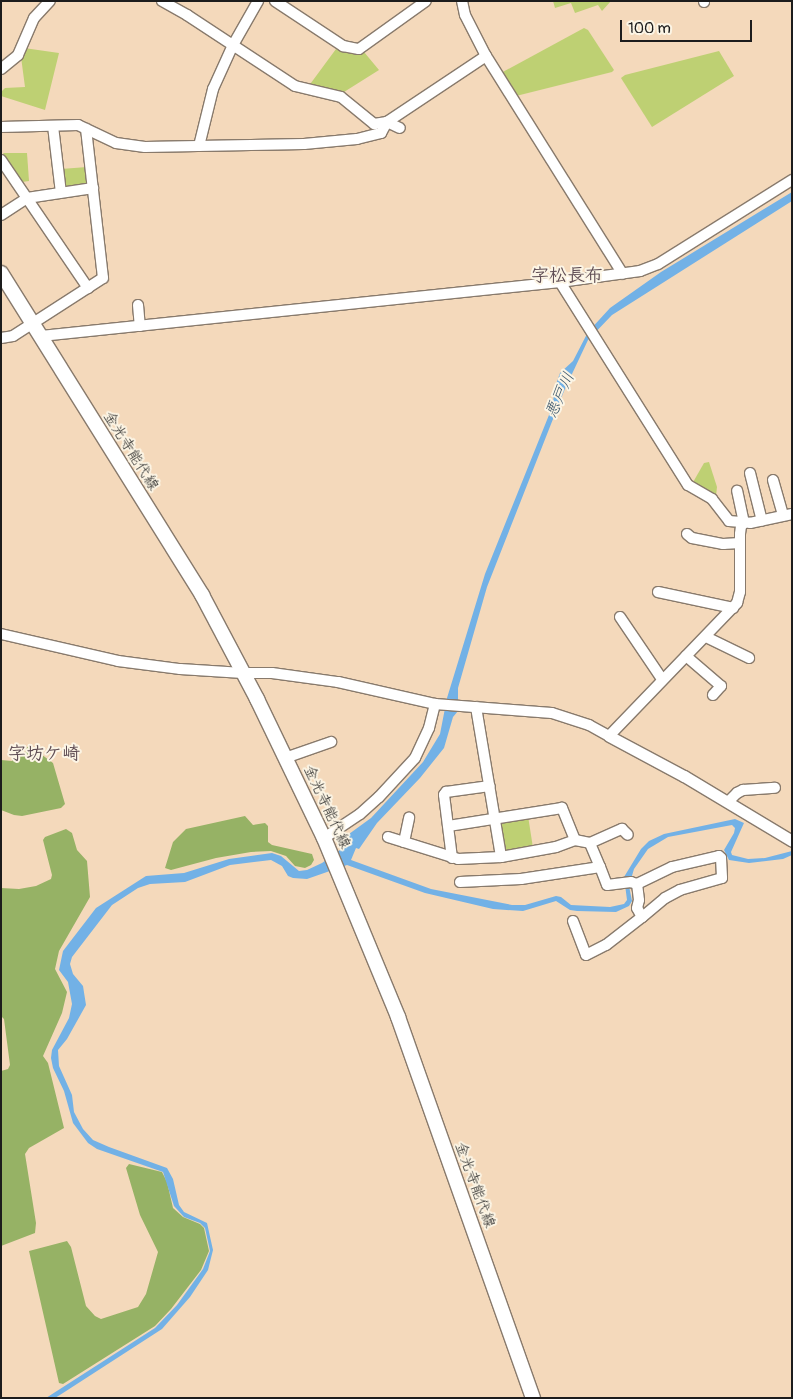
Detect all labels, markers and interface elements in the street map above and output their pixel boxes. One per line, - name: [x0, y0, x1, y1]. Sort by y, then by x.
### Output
- scale bar: [623, 10, 756, 42]
- text: 100 m: [628, 19, 671, 38]
- district label: 字松長布: [531, 265, 603, 287]
- water label: 悪戸川: [541, 369, 579, 421]
- street label: 金光寺能代線: [100, 408, 162, 494]
- district label: 字坊ケ崎: [8, 743, 80, 765]
- street label: 金光寺能代線: [300, 762, 354, 852]
- street label: 金光寺能代線: [451, 1140, 499, 1230]

